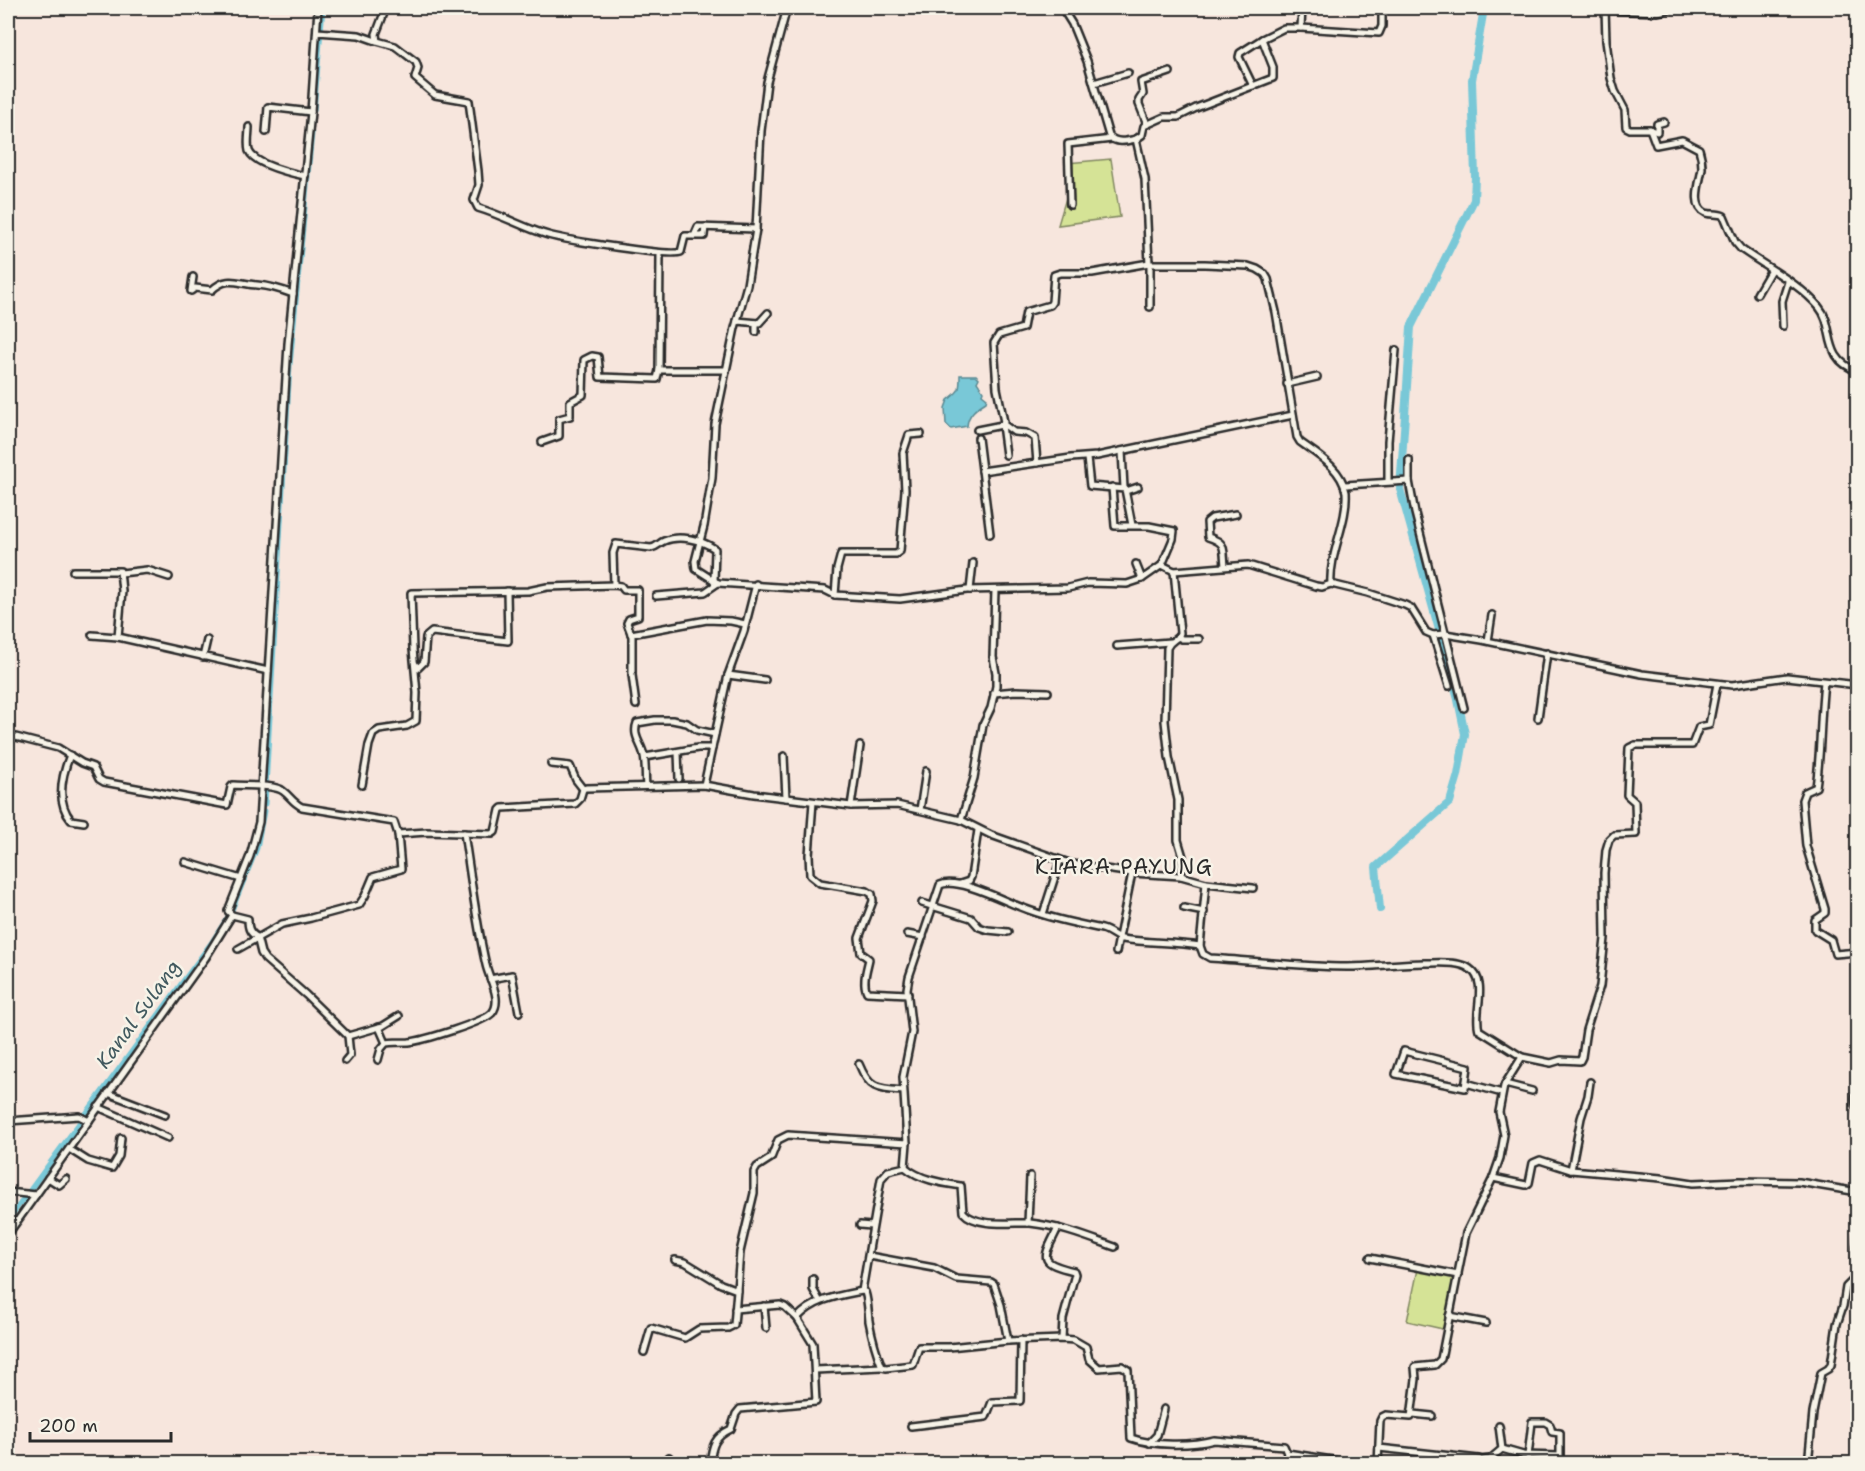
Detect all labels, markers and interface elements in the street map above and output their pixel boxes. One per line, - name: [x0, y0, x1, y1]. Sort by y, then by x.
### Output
- district label: KIARA PAYUNG: [1035, 853, 1213, 881]
- water label: Kanal Sulang: [90, 955, 186, 1073]
- scale bar: [30, 1405, 171, 1443]
- text: 200 m: [39, 1414, 98, 1438]

